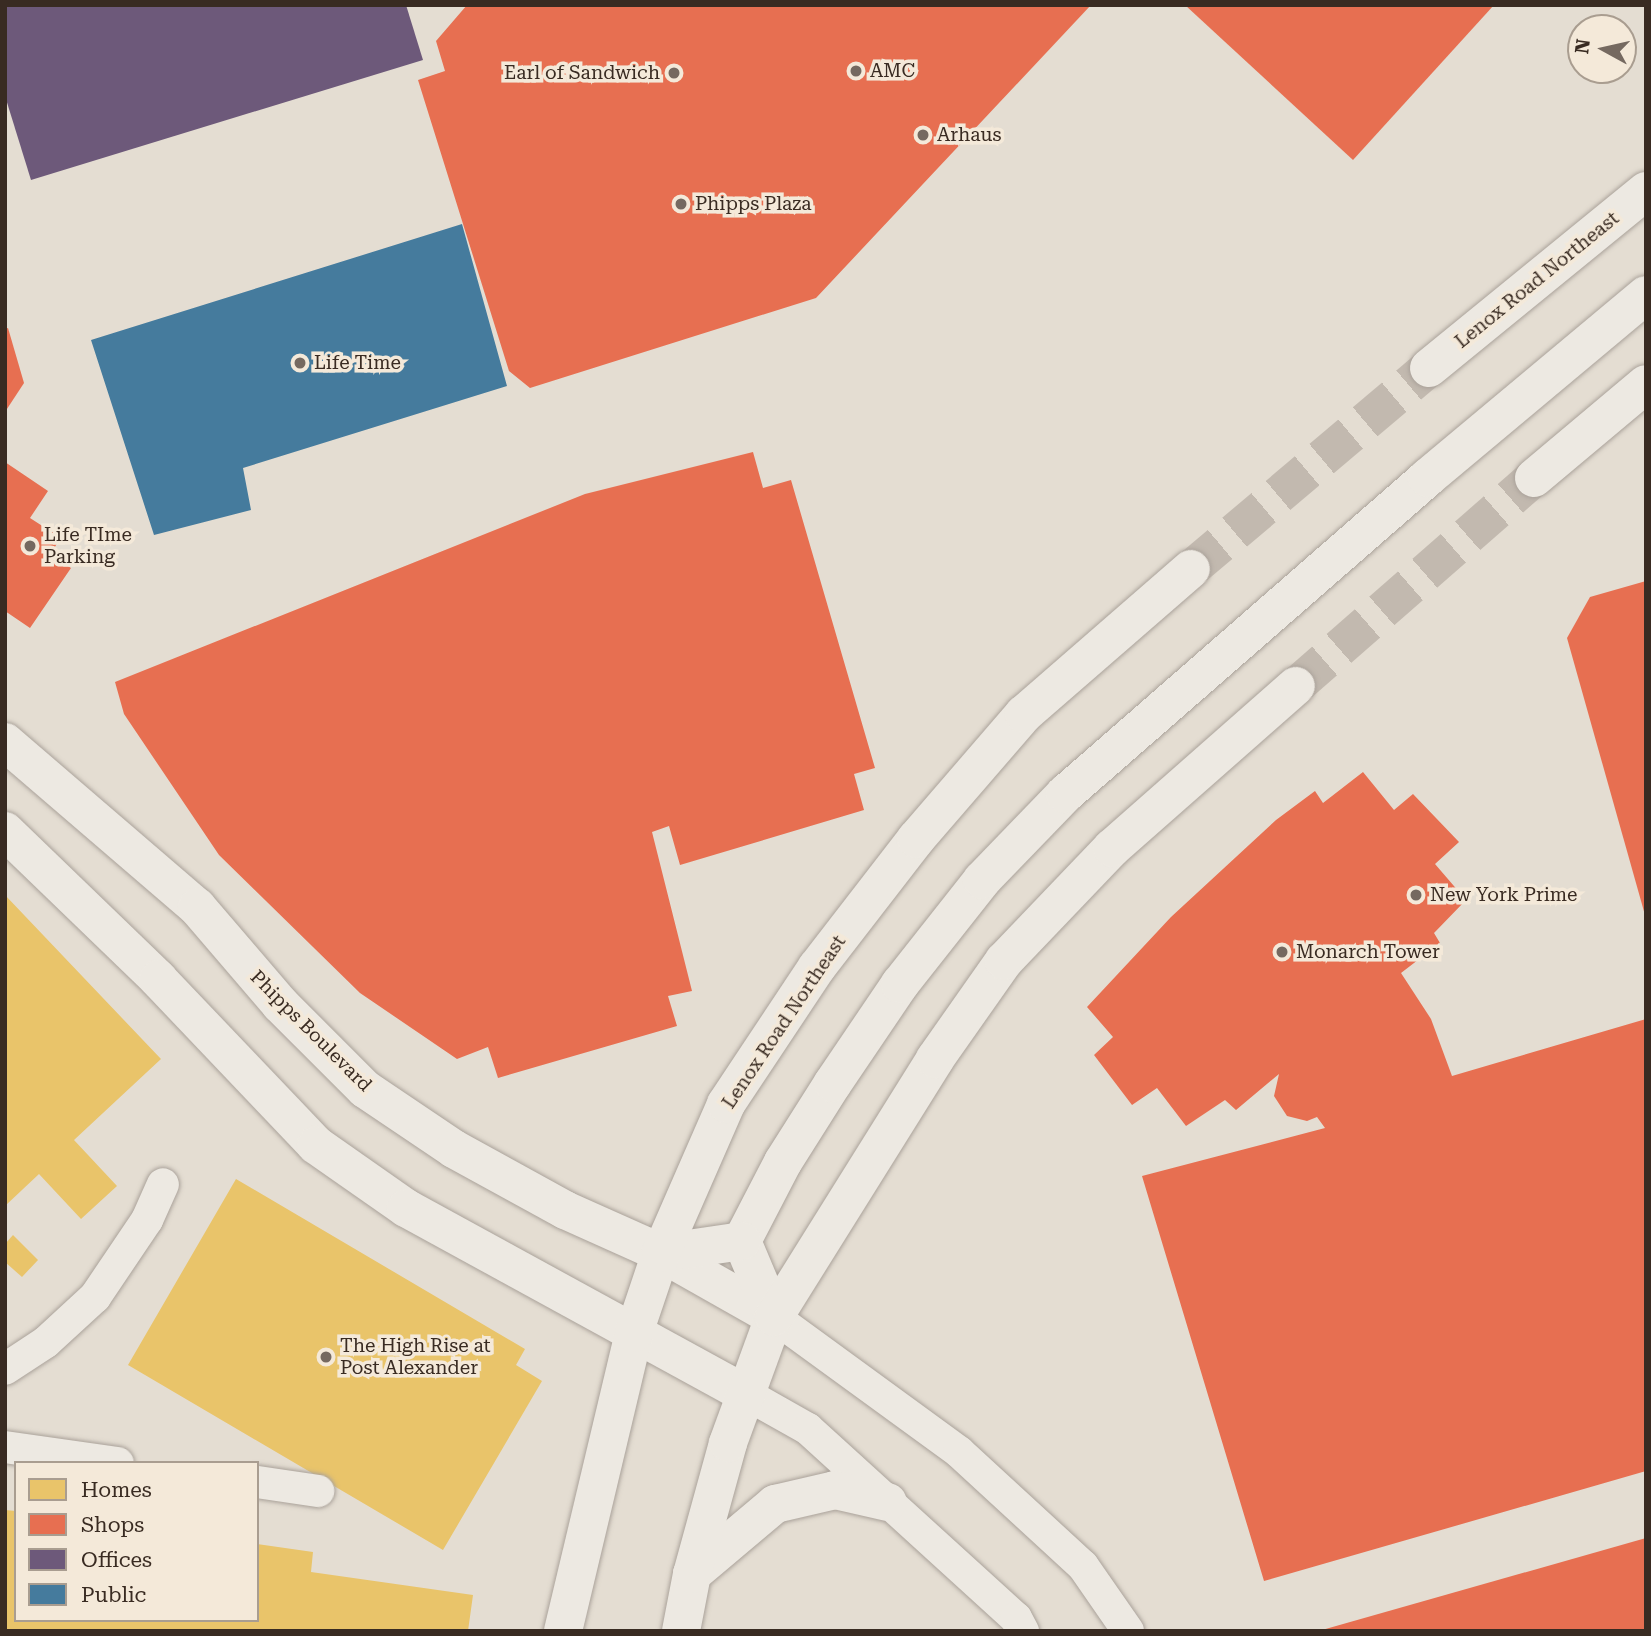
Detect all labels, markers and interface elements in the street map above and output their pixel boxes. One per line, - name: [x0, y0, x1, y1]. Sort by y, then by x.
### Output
- north arrow: [1567, 14, 1637, 84]
- text: N: [1570, 37, 1595, 55]
- place label: AMC: [870, 60, 915, 82]
- place label: Earl of Sandwich: [504, 62, 660, 84]
- marker: AMC: [848, 63, 864, 79]
- marker: Earl of Sandwich: [666, 65, 682, 81]
- place label: Arhaus: [937, 124, 1001, 146]
- marker: Arhaus: [915, 127, 931, 143]
- place label: Phipps Plaza: [695, 193, 812, 215]
- marker: Phipps Plaza: [673, 196, 689, 212]
- street label: Lenox Road Northeast: [1451, 207, 1623, 353]
- place label: Life Time: [314, 352, 401, 374]
- marker: Life Time: [292, 355, 308, 371]
- place label: Life TIme Parking: [44, 524, 132, 568]
- marker: Life TIme Parking: [22, 538, 38, 554]
- place label: New York Prime: [1430, 884, 1578, 906]
- marker: New York Prime: [1408, 887, 1424, 903]
- street label: Lenox Road Northeast: [718, 931, 850, 1113]
- place label: Monarch Tower: [1296, 941, 1440, 963]
- marker: Monarch Tower: [1274, 944, 1290, 960]
- street label: Phipps Boulevard: [246, 966, 376, 1096]
- place label: The High Rise at Post Alexander: [340, 1335, 491, 1379]
- marker: The High Rise at Post Alexander: [318, 1349, 334, 1365]
- legend: [14, 1461, 259, 1622]
- text: Homes: [81, 1478, 152, 1502]
- text: Shops: [81, 1513, 144, 1537]
- text: Offices: [81, 1548, 152, 1572]
- text: Public: [81, 1583, 146, 1607]

